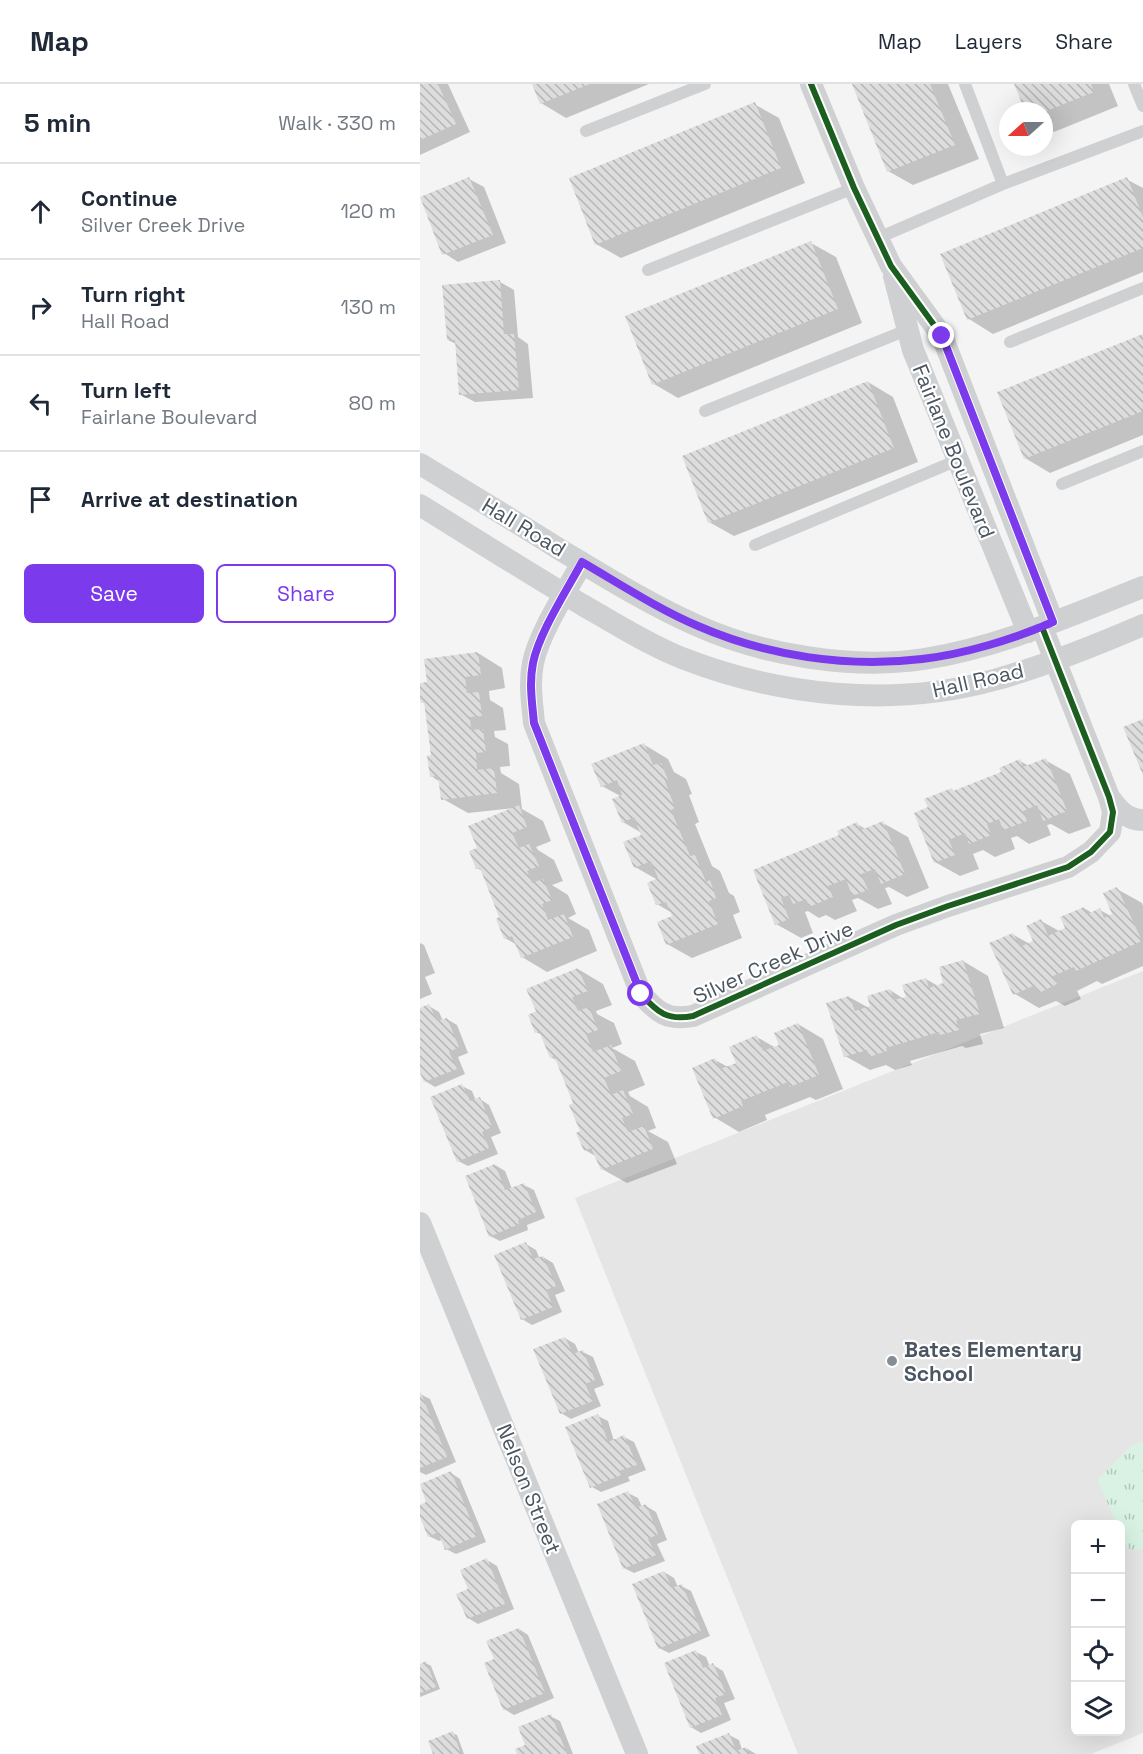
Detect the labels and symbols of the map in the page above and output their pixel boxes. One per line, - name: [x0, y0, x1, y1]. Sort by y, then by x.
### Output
- north arrow: [999, 102, 1053, 156]
- route end: [928, 322, 954, 348]
- street label: Fairlane Boulevard: [907, 360, 1001, 542]
- street label: Hall Road: [477, 491, 571, 563]
- street label: Hall Road: [930, 656, 1026, 704]
- street label: Silver Creek Drive: [689, 915, 857, 1009]
- route start: [627, 980, 653, 1006]
- place label: Bates Elementary School: [904, 1336, 1082, 1387]
- marker: Bates Elementary School: [885, 1354, 899, 1368]
- street label: Nelson Street: [491, 1420, 567, 1558]

